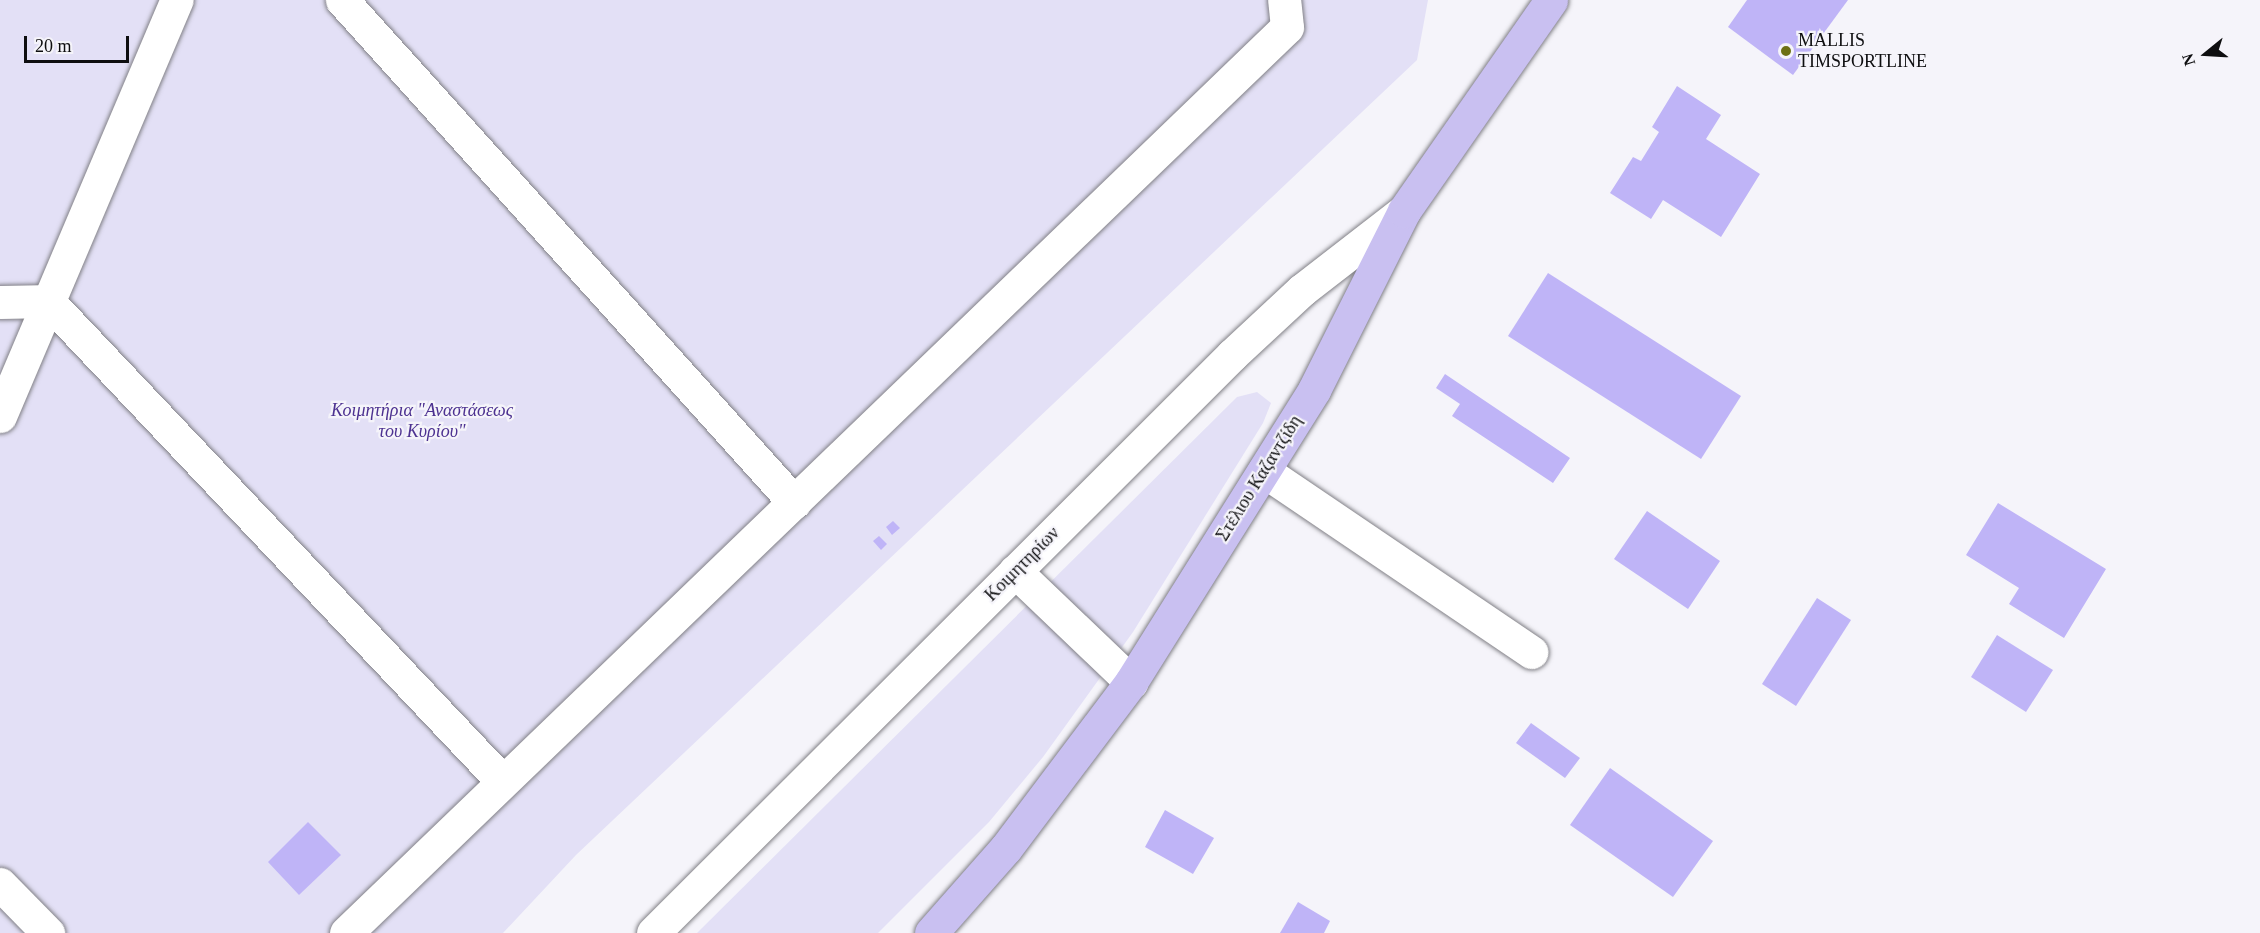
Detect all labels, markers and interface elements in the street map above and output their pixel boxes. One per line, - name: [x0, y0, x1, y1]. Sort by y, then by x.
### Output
- scale bar: [27, 24, 132, 62]
- north arrow: [2176, 24, 2236, 84]
- place label: MALLIS TIMSPORTLINE: [1798, 30, 1927, 72]
- text: 20 m: [35, 36, 72, 56]
- marker: MALLIS TIMSPORTLINE: [1779, 44, 1793, 58]
- text: N: [2179, 52, 2198, 68]
- park label: Κοιμητήρια "Αναστάσεως του Κυρίου": [331, 400, 513, 442]
- street label: Στέλιου Καζαντζίδη: [1212, 411, 1306, 545]
- street label: Κοιμητηρίων: [980, 522, 1064, 606]

